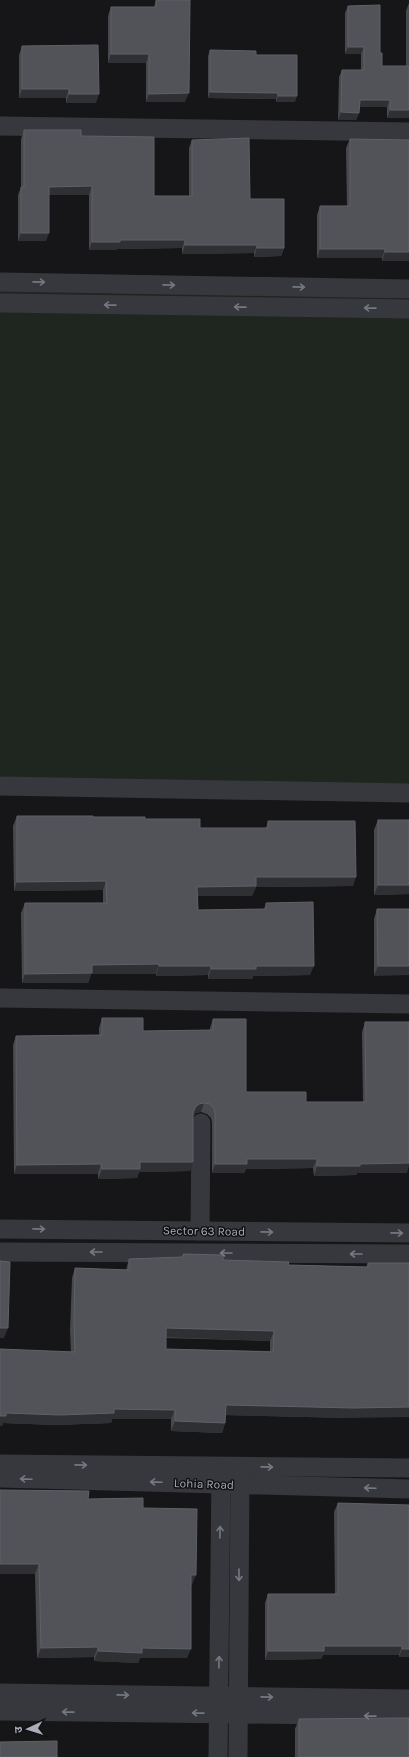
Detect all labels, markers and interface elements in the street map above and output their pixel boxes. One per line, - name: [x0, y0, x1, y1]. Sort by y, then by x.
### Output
- one-way arrow: [32, 278, 45, 286]
- one-way arrow: [162, 281, 175, 288]
- one-way arrow: [292, 283, 305, 291]
- one-way arrow: [104, 301, 117, 309]
- one-way arrow: [234, 303, 247, 310]
- one-way arrow: [364, 304, 377, 312]
- street label: Sector 63 Road: [163, 1223, 245, 1239]
- one-way arrow: [32, 1225, 45, 1233]
- one-way arrow: [260, 1228, 273, 1236]
- one-way arrow: [390, 1229, 403, 1237]
- one-way arrow: [90, 1248, 103, 1256]
- one-way arrow: [220, 1249, 233, 1257]
- one-way arrow: [350, 1250, 363, 1258]
- one-way arrow: [74, 1461, 87, 1469]
- one-way arrow: [260, 1463, 273, 1470]
- one-way arrow: [20, 1475, 33, 1483]
- street label: Lohia Road: [174, 1476, 234, 1492]
- one-way arrow: [150, 1479, 163, 1486]
- one-way arrow: [364, 1484, 377, 1492]
- one-way arrow: [216, 1526, 224, 1539]
- one-way arrow: [235, 1568, 243, 1581]
- one-way arrow: [215, 1656, 223, 1669]
- one-way arrow: [116, 1691, 129, 1699]
- one-way arrow: [260, 1693, 273, 1701]
- one-way arrow: [62, 1708, 75, 1715]
- north arrow: [8, 1709, 48, 1749]
- one-way arrow: [192, 1709, 205, 1717]
- one-way arrow: [364, 1712, 377, 1720]
- text: उ: [12, 1725, 25, 1733]

